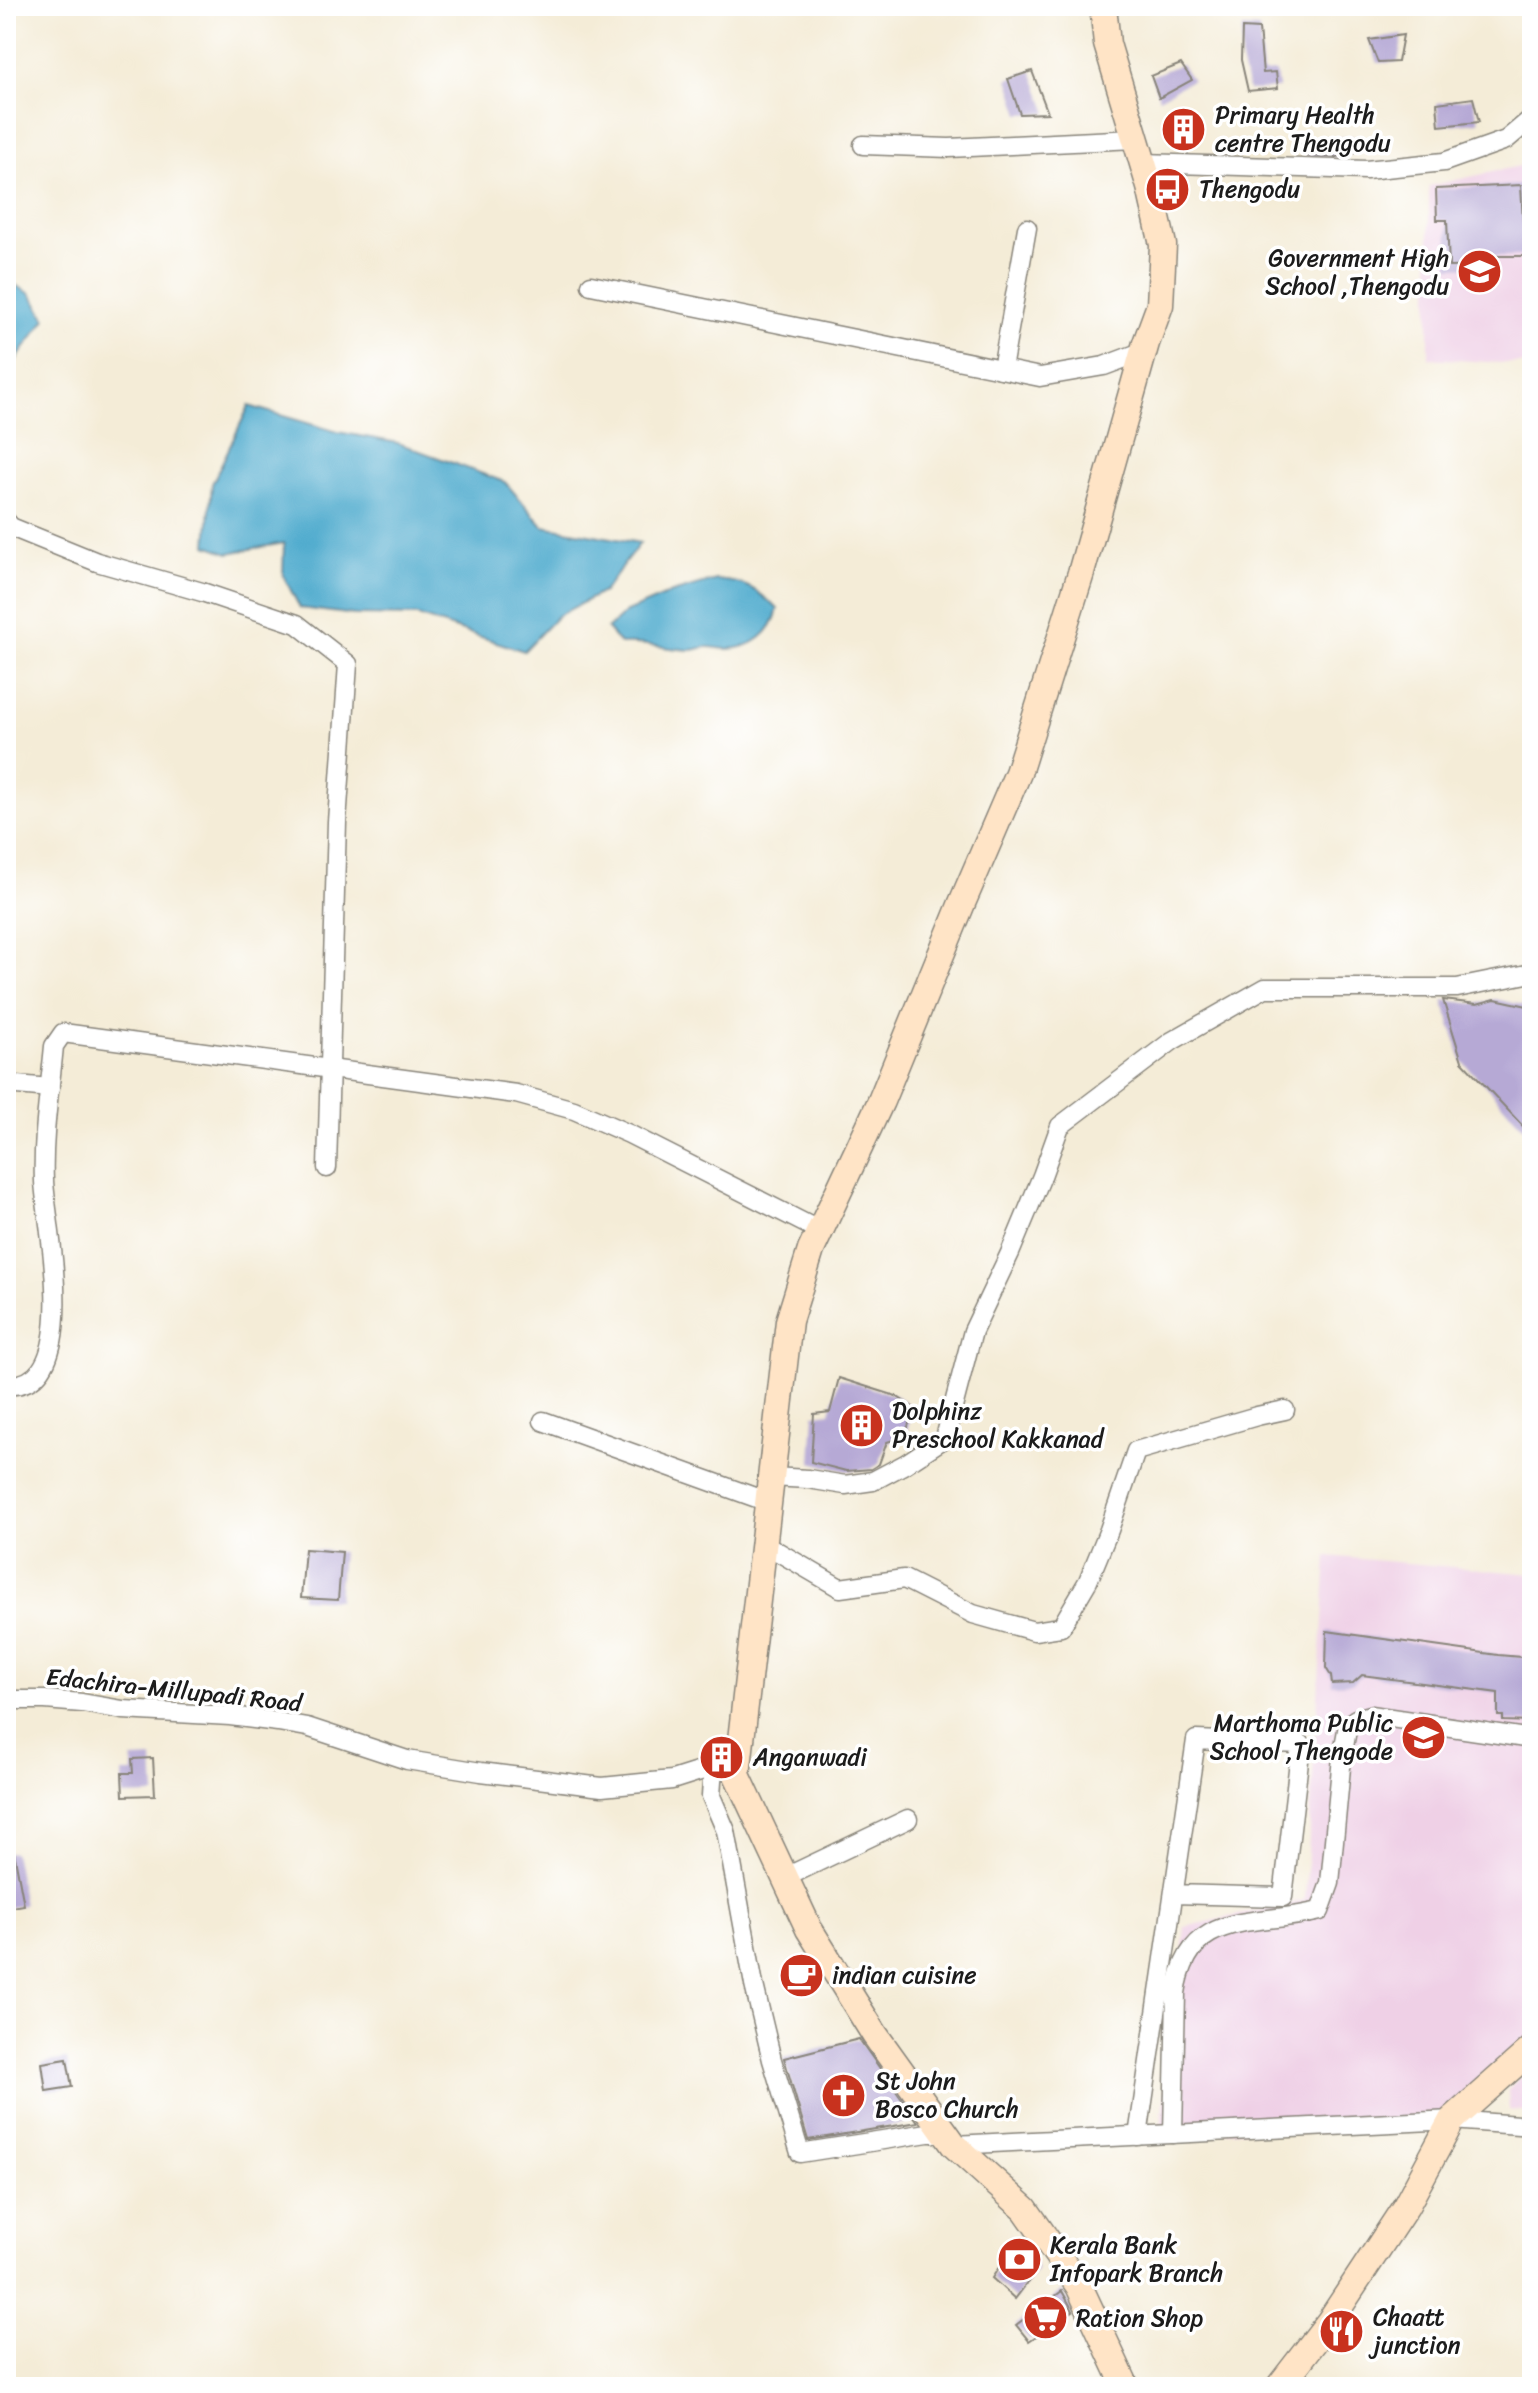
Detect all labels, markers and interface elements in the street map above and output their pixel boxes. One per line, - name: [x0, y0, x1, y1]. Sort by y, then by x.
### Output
- place label: Primary Health centre Thengodu: [1215, 94, 1391, 164]
- building icon: Primary Health centre Thengodu: [1160, 105, 1208, 153]
- bus stop icon: Thengodu: [1144, 165, 1192, 213]
- place label: Thengodu: [1199, 168, 1300, 210]
- place label: Government High School ,Thengodu: [1265, 237, 1449, 307]
- school or university icon: Government High School ,Thengodu: [1456, 248, 1504, 296]
- place label: Dolphinz Preschool Kakkanad: [892, 1390, 1105, 1460]
- building icon: Dolphinz Preschool Kakkanad: [837, 1401, 885, 1449]
- street label: Edachira-Millupadi Road: [44, 1656, 305, 1724]
- place label: Marthoma Public School ,Thengode: [1210, 1702, 1393, 1772]
- school or university icon: Marthoma Public School ,Thengode: [1400, 1713, 1448, 1761]
- building icon: Anganwadi: [698, 1733, 746, 1781]
- place label: Anganwadi: [752, 1736, 867, 1778]
- cafe icon: indian cuisine: [777, 1951, 825, 1999]
- place label: indian cuisine: [832, 1954, 977, 1996]
- place label: St John Bosco Church: [875, 2060, 1019, 2130]
- church icon: St John Bosco Church: [820, 2071, 868, 2119]
- place label: Kerala Bank Infopark Branch: [1049, 2224, 1223, 2294]
- bank icon: Kerala Bank Infopark Branch: [995, 2235, 1043, 2283]
- supermarket icon: Ration Shop: [1021, 2294, 1069, 2342]
- place label: Chaatt junction: [1368, 2296, 1461, 2366]
- place label: Ration Shop: [1076, 2297, 1204, 2339]
- restaurant icon: Chaatt junction: [1318, 2307, 1366, 2355]

